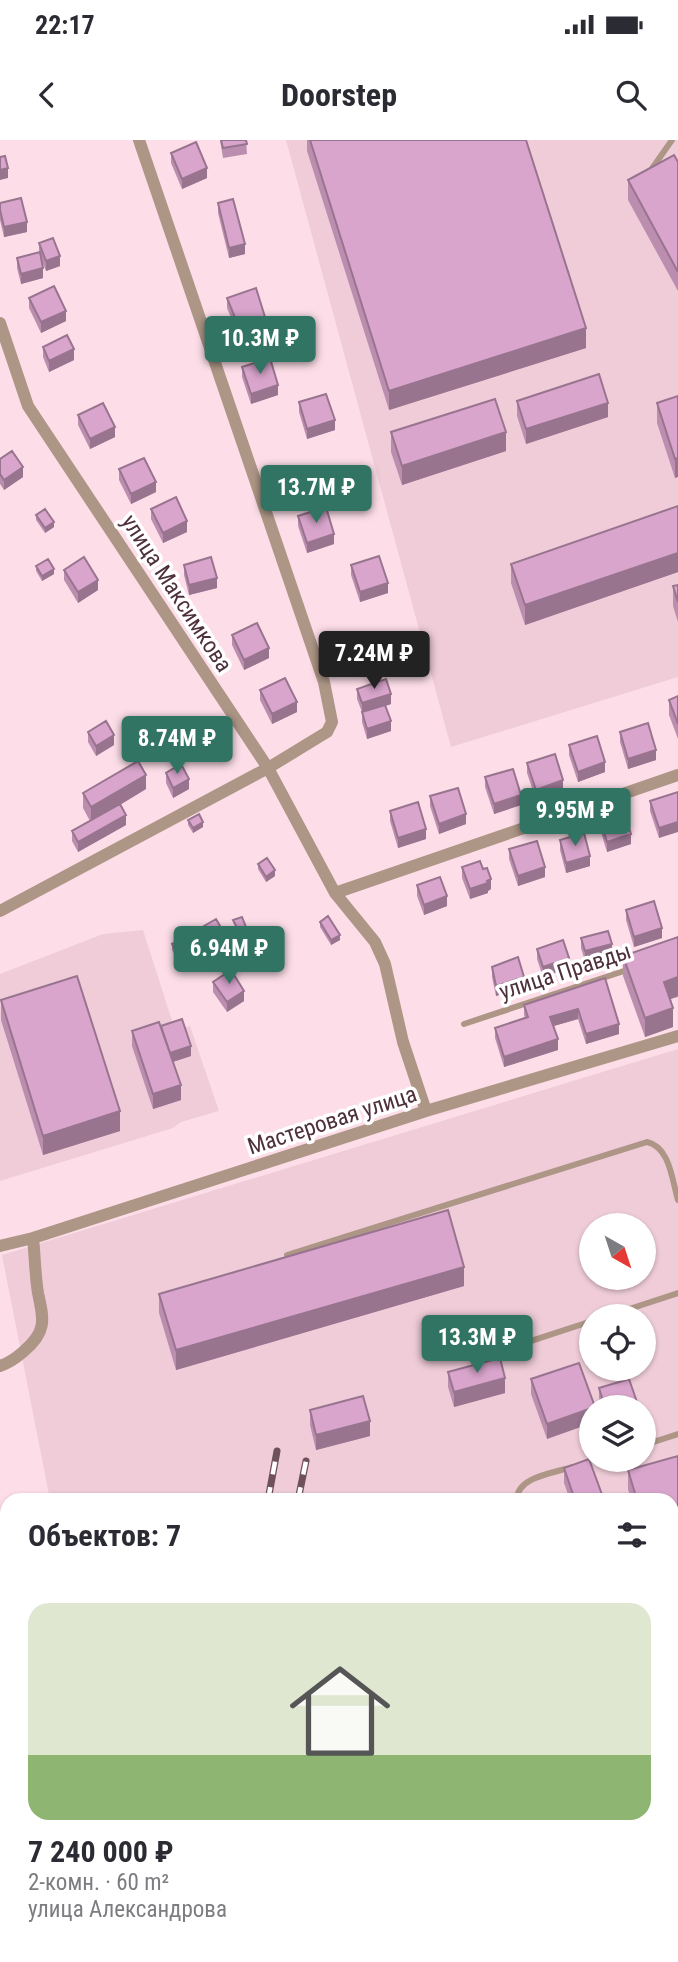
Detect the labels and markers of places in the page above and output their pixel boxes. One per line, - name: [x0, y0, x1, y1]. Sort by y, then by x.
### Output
- pin: 10.3M ₽: [195, 316, 325, 376]
- pin: 13.7M ₽: [251, 466, 381, 525]
- pin: 7.24M ₽: [309, 631, 439, 691]
- pin: 8.74M ₽: [112, 716, 242, 776]
- pin: 9.95M ₽: [510, 788, 640, 848]
- pin: 6.94M ₽: [164, 926, 294, 986]
- pin: 13.3M ₽: [412, 1316, 542, 1375]

